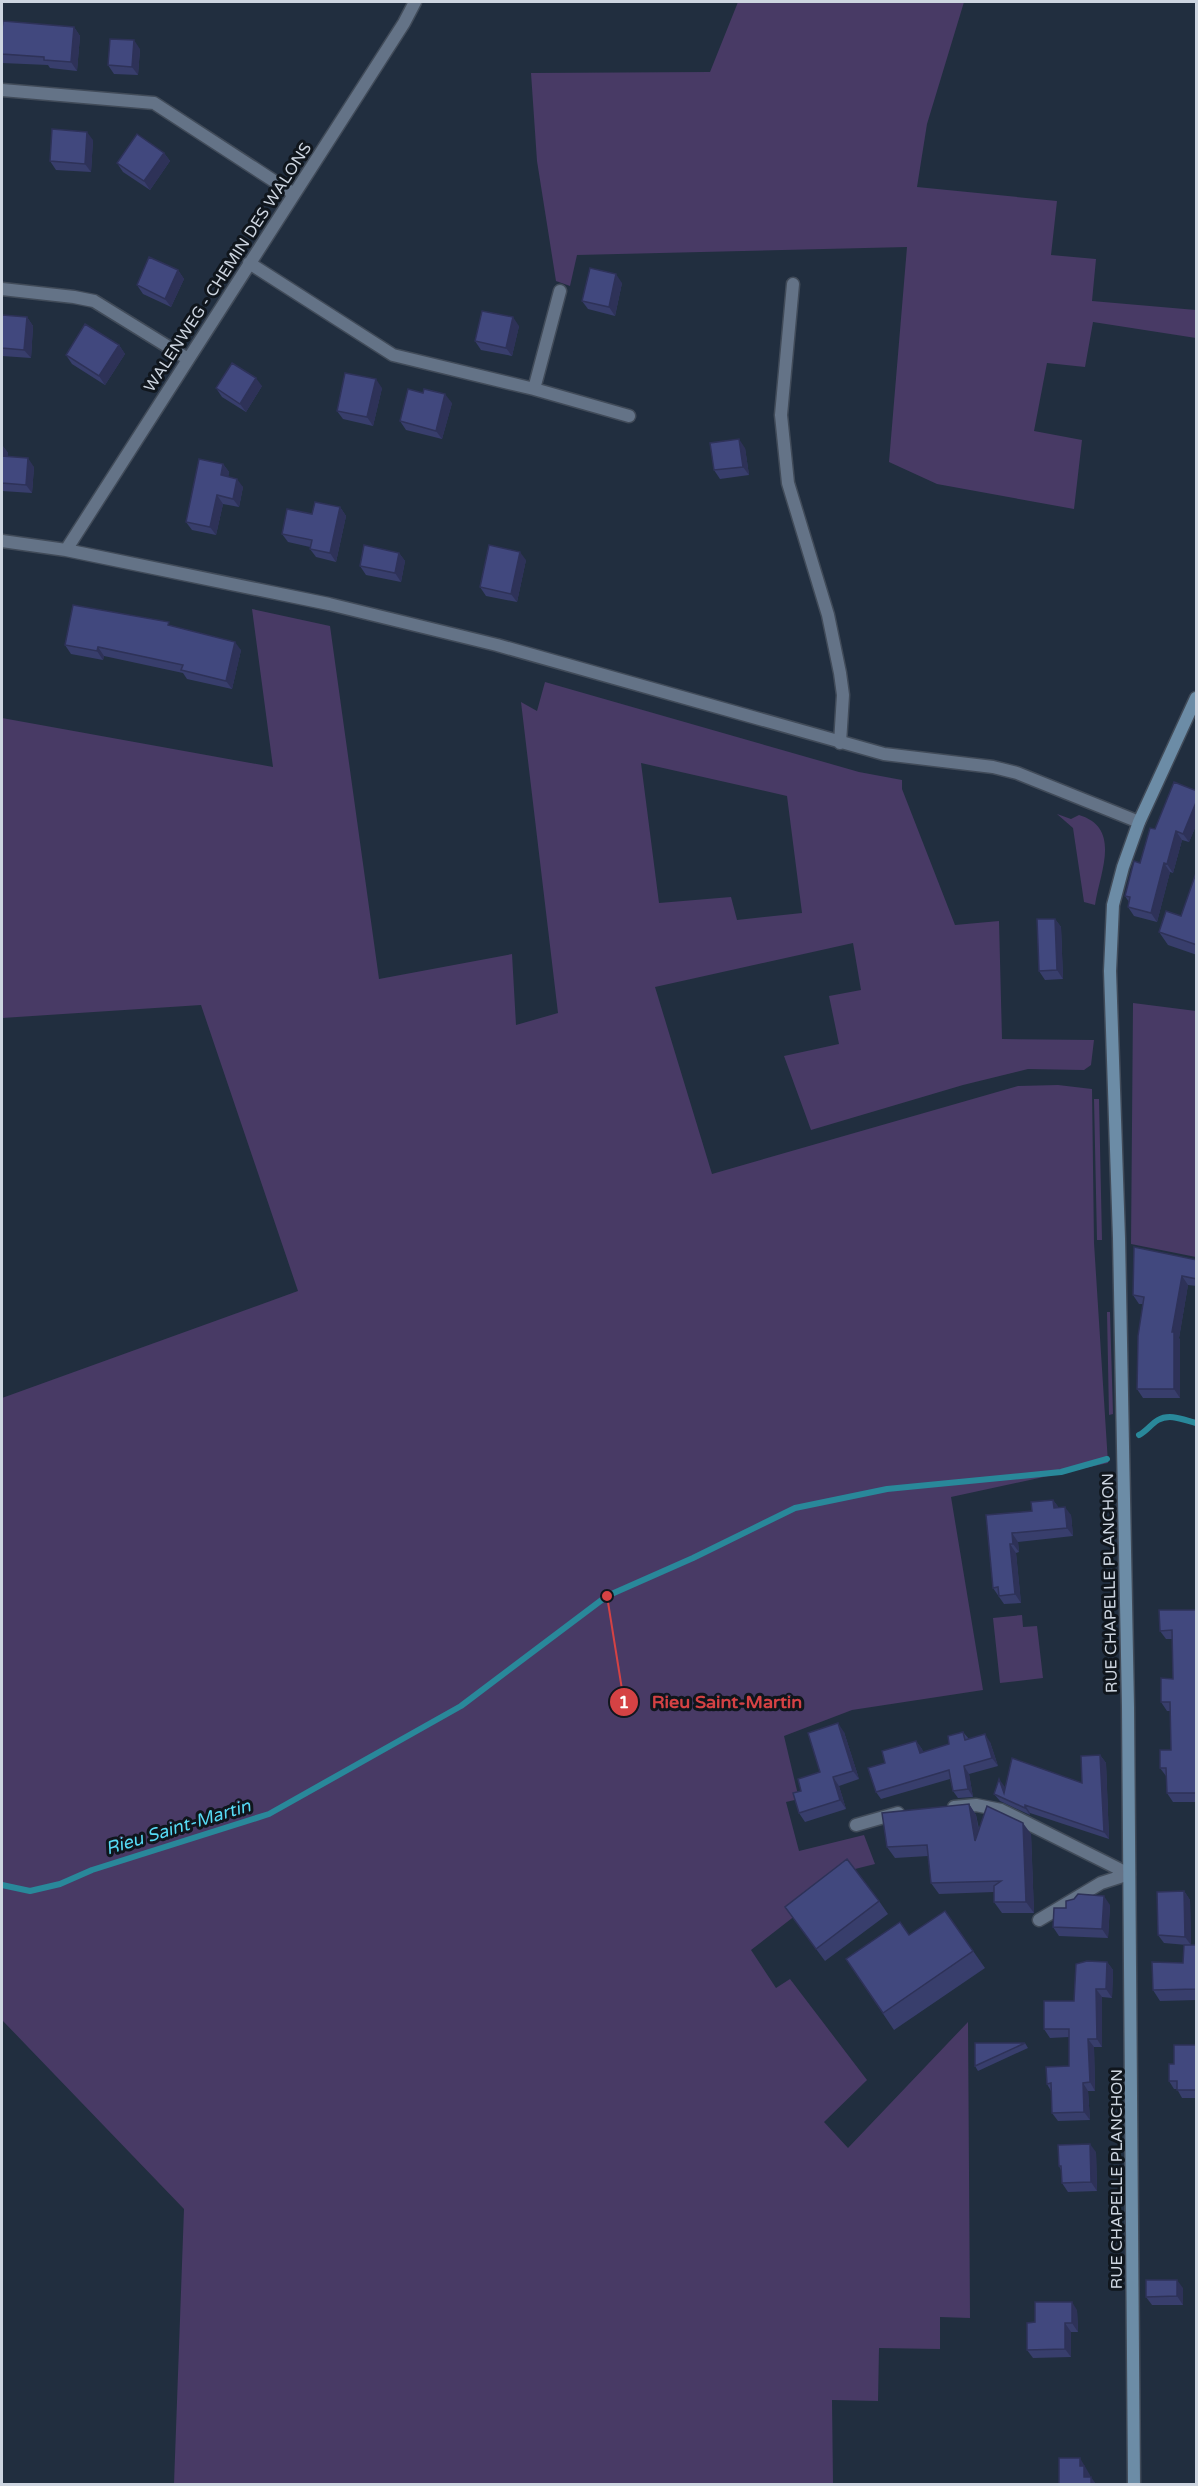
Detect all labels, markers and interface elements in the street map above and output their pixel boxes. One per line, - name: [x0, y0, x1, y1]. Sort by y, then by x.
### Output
- street label: WALENWEG - CHEMIN DES WALONS: [140, 139, 316, 396]
- street label: RUE CHAPELLE PLANCHON: [1098, 1473, 1122, 1693]
- callout: Rieu Saint-Martin: [609, 1684, 814, 1720]
- text: 1: [618, 1691, 630, 1713]
- text: Rieu Saint-Martin: [652, 1691, 802, 1713]
- water label: Rieu Saint-Martin: [103, 1794, 254, 1860]
- street label: RUE CHAPELLE PLANCHON: [1107, 2069, 1127, 2289]

